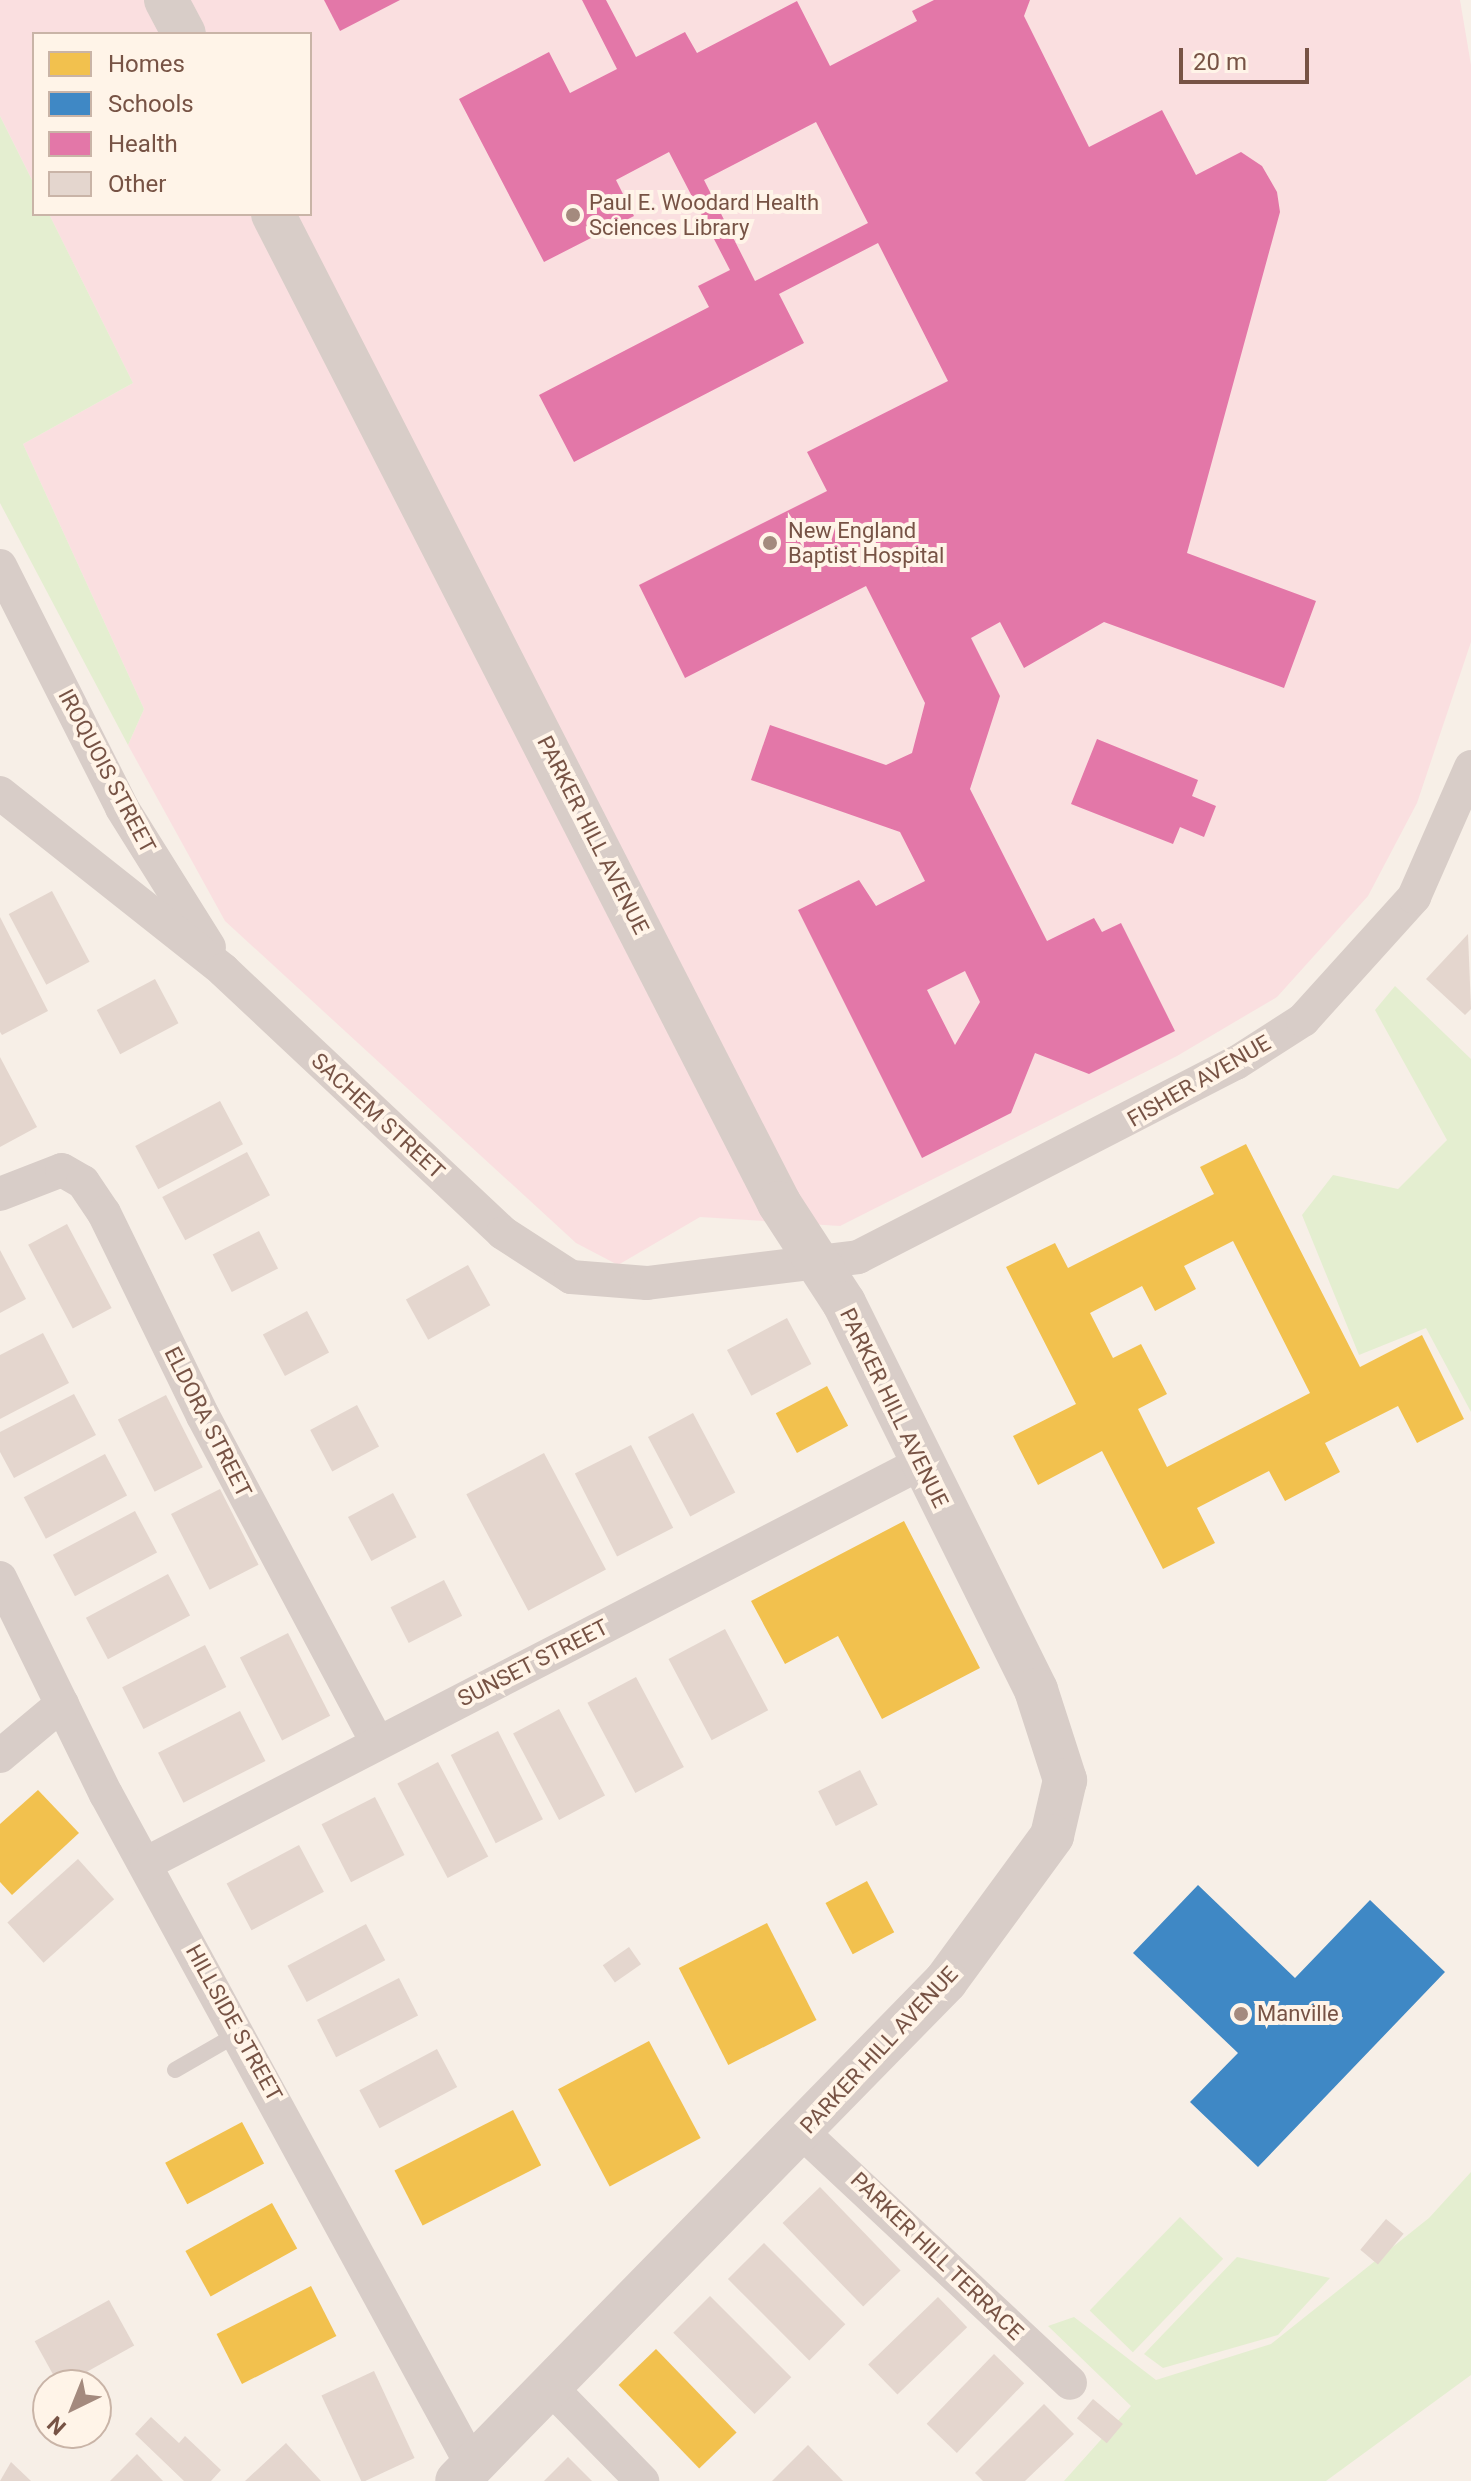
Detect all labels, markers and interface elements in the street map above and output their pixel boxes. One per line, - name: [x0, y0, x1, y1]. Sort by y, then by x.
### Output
- legend: [32, 32, 312, 216]
- scale bar: [1183, 32, 1313, 82]
- text: 20 m: [1193, 48, 1247, 76]
- text: Homes: [108, 50, 185, 78]
- text: Schools: [108, 90, 194, 118]
- text: Health: [108, 130, 178, 158]
- text: Other: [108, 170, 166, 198]
- place label: Paul E. Woodard Health Sciences Library: [589, 189, 819, 240]
- marker: Paul E. Woodard Health Sciences Library: [564, 206, 582, 224]
- place label: New England Baptist Hospital: [788, 517, 944, 568]
- marker: New England Baptist Hospital: [759, 532, 781, 554]
- street label: IROQUOIS STREET: [53, 685, 161, 857]
- street label: PARKER HILL AVENUE: [532, 732, 654, 938]
- street label: FISHER AVENUE: [1123, 1029, 1275, 1133]
- street label: SACHEM STREET: [306, 1047, 450, 1185]
- street label: PARKER HILL AVENUE: [834, 1304, 954, 1512]
- street label: ELDORA STREET: [159, 1342, 257, 1502]
- street label: SUNSET STREET: [453, 1614, 613, 1712]
- street label: HILLSIDE STREET: [180, 1940, 288, 2106]
- street label: PARKER HILL AVENUE: [795, 1961, 963, 2139]
- place label: Manville: [1257, 2001, 1339, 2027]
- marker: Manville: [1232, 2005, 1250, 2023]
- street label: PARKER HILL TERRACE: [845, 2167, 1029, 2345]
- north arrow: [32, 2369, 112, 2449]
- text: N: [42, 2411, 71, 2440]

